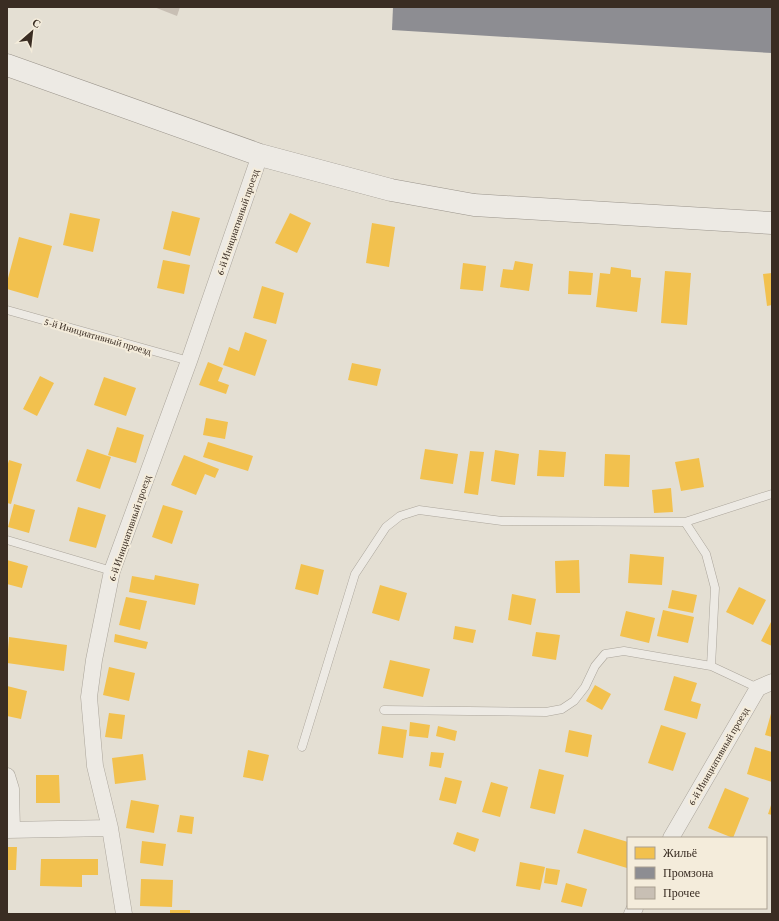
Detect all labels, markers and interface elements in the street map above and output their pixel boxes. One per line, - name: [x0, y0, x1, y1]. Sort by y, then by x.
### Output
- north arrow: [12, 12, 52, 52]
- text: С: [30, 16, 43, 30]
- street label: 6-й Инициативный проезд: [214, 168, 261, 277]
- street label: 5-й Инициативный проезд: [43, 316, 153, 357]
- street label: 6-й Инициативный проезд: [106, 474, 153, 583]
- street label: 6-й Инициативный проезд: [686, 705, 751, 807]
- legend: [627, 837, 767, 909]
- text: Жильё: [663, 846, 697, 860]
- text: Промзона: [663, 866, 714, 880]
- text: Прочее: [663, 886, 700, 900]

